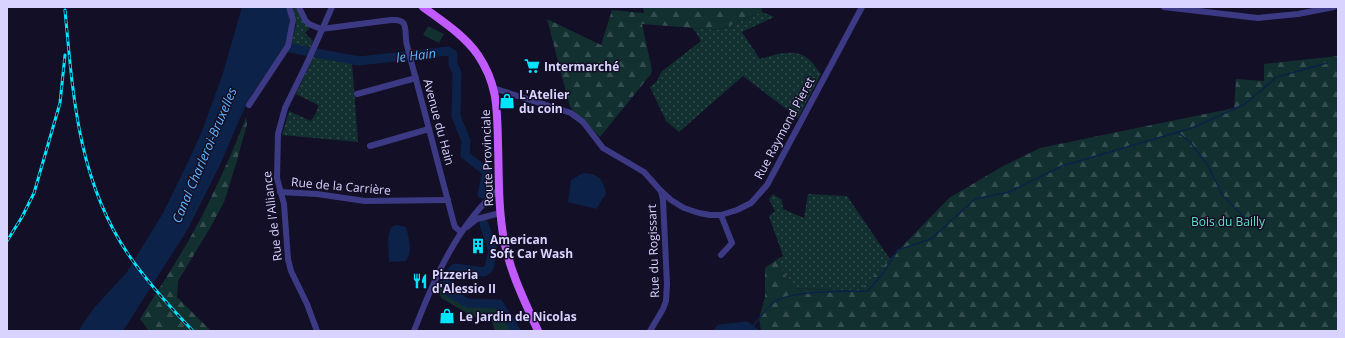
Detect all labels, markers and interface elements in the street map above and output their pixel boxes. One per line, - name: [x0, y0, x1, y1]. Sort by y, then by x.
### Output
- water label: le Hain: [395, 44, 437, 66]
- supermarket icon: Intermarché: [523, 57, 541, 75]
- place label: Intermarché: [544, 58, 619, 75]
- street label: Rue Raymond Pieret: [750, 74, 818, 182]
- street label: Avenue du Hain: [419, 77, 459, 167]
- water label: Canal Charleroi-Bruxelles: [167, 84, 241, 225]
- place label: L'Atelier du coin: [519, 86, 570, 117]
- shop icon: L'Atelier du coin: [498, 92, 516, 110]
- street label: Route Provinciale: [477, 109, 497, 207]
- street label: Rue de l'Alliance: [258, 170, 286, 262]
- street label: Rue de la Carrière: [290, 173, 392, 199]
- street label: Rue du Rogissart: [643, 204, 663, 298]
- park label: Bois du Bailly: [1191, 213, 1266, 230]
- place label: American Soft Car Wash: [490, 231, 573, 262]
- building icon: American Soft Car Wash: [469, 237, 487, 255]
- place label: Pizzeria d'Alessio II: [432, 266, 496, 297]
- restaurant icon: Pizzeria d'Alessio II: [411, 272, 429, 290]
- shop icon: Le Jardin de Nicolas: [438, 307, 456, 325]
- place label: Le Jardin de Nicolas: [459, 308, 577, 325]

